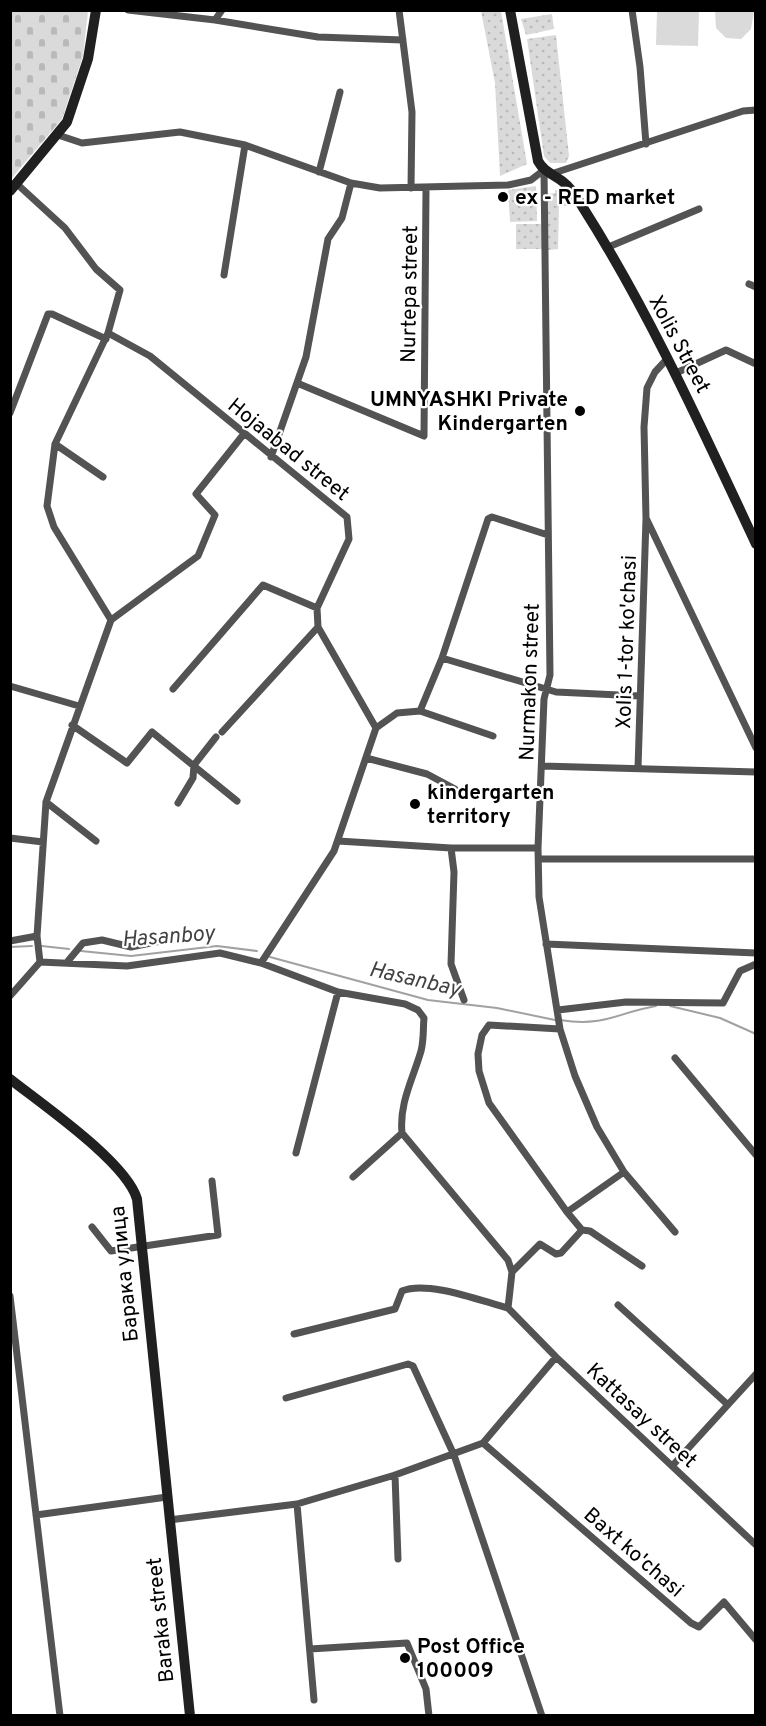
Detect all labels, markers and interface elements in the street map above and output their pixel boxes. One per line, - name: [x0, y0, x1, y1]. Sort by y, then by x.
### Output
- place label: ex - RED market: [515, 185, 675, 212]
- marker: ex - RED market: [496, 190, 510, 204]
- street label: Nurtepa street: [396, 225, 425, 363]
- street label: Xolis Street: [642, 291, 716, 398]
- place label: UMNYASHKI Private Kindergarten: [370, 387, 568, 438]
- street label: Hojaabad street: [222, 393, 355, 508]
- marker: UMNYASHKI Private Kindergarten: [573, 404, 587, 418]
- street label: Xolis 1-tor ko'chasi: [611, 555, 644, 730]
- street label: Nurmakon street: [514, 603, 547, 761]
- place label: kindergarten territory: [427, 780, 554, 831]
- marker: kindergarten territory: [408, 797, 422, 811]
- water label: Hasanboy: [121, 921, 217, 954]
- water label: Hasanbay: [366, 957, 464, 1004]
- street label: Барака улица: [105, 1204, 146, 1343]
- street label: Kattasay street: [580, 1358, 702, 1475]
- street label: Baxt ko'chasi: [577, 1502, 689, 1604]
- street label: Baraka street: [141, 1556, 181, 1684]
- place label: Post Office 100009: [417, 1634, 525, 1685]
- marker: Post Office 100009: [398, 1651, 412, 1665]

